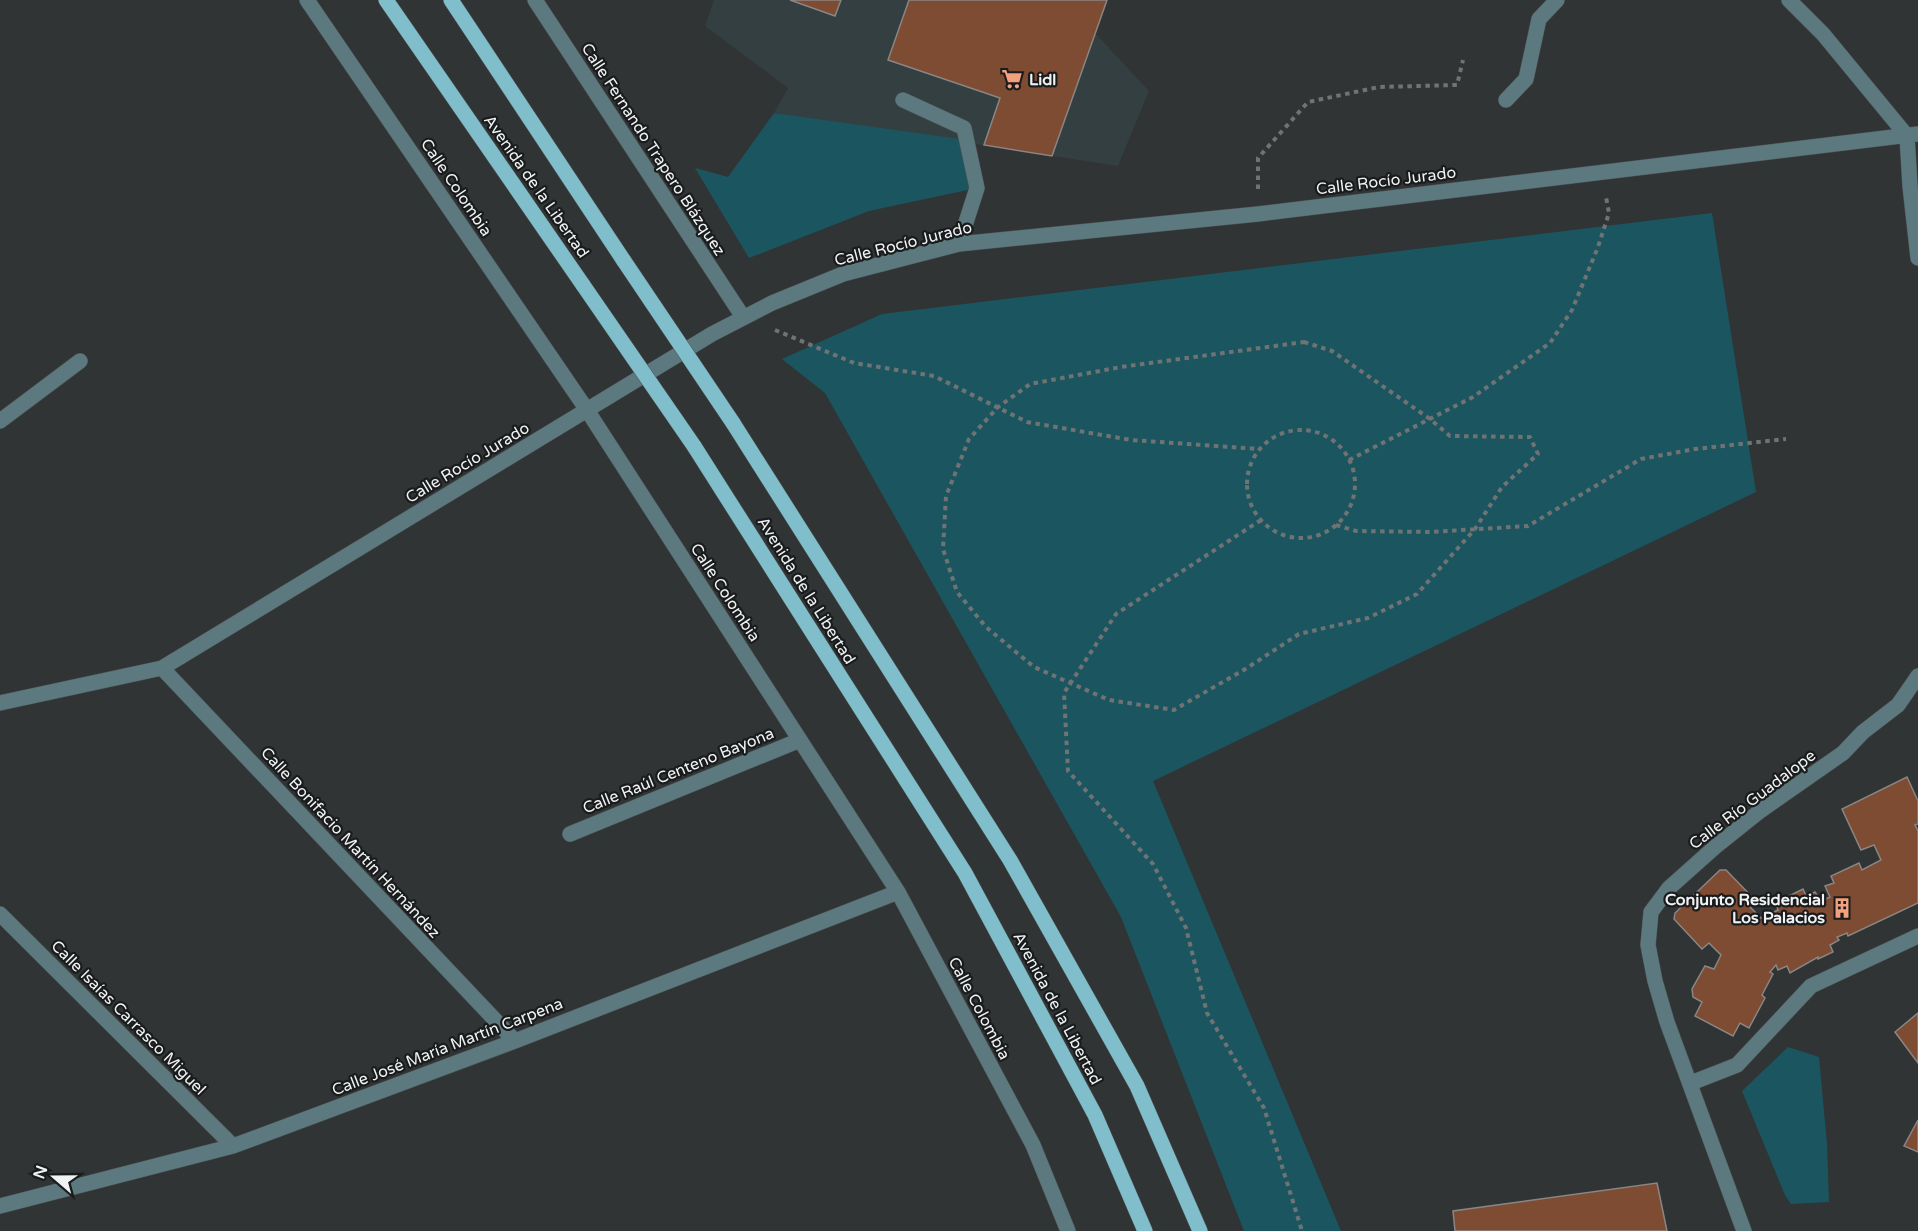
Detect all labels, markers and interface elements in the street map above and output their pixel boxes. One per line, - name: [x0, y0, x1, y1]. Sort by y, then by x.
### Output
- street label: Calle Fernando Trapero Blázquez: [577, 39, 730, 260]
- supermarket icon: Lidl: [1000, 67, 1024, 91]
- place label: Lidl: [1029, 70, 1056, 90]
- street label: Avenida de la Libertad: [479, 111, 593, 262]
- street label: Calle Colombia: [416, 135, 496, 240]
- street label: Calle Rocío Jurado: [1315, 162, 1457, 200]
- street label: Calle Rocío Jurado: [832, 217, 974, 271]
- street label: Calle Rocío Jurado: [402, 418, 533, 508]
- street label: Avenida de la Libertad: [753, 513, 860, 668]
- street label: Calle Colombia: [686, 540, 764, 646]
- street label: Calle Raúl Centeno Bayona: [580, 723, 777, 819]
- street label: Calle Bonifacio Martín Hernández: [256, 743, 444, 942]
- street label: Calle Río Guadalope: [1685, 746, 1820, 854]
- place label: Conjunto Residencial Los Palacios: [1665, 890, 1825, 928]
- building icon: Conjunto Residencial Los Palacios: [1830, 896, 1854, 920]
- street label: Avenida de la Libertad: [1008, 929, 1106, 1088]
- street label: Calle Isaías Carrasco Miguel: [47, 936, 210, 1099]
- street label: Calle Colombia: [944, 954, 1015, 1063]
- street label: Calle José María Martín Carpena: [329, 994, 566, 1100]
- north arrow: [24, 1147, 84, 1207]
- text: N: [29, 1163, 52, 1182]

